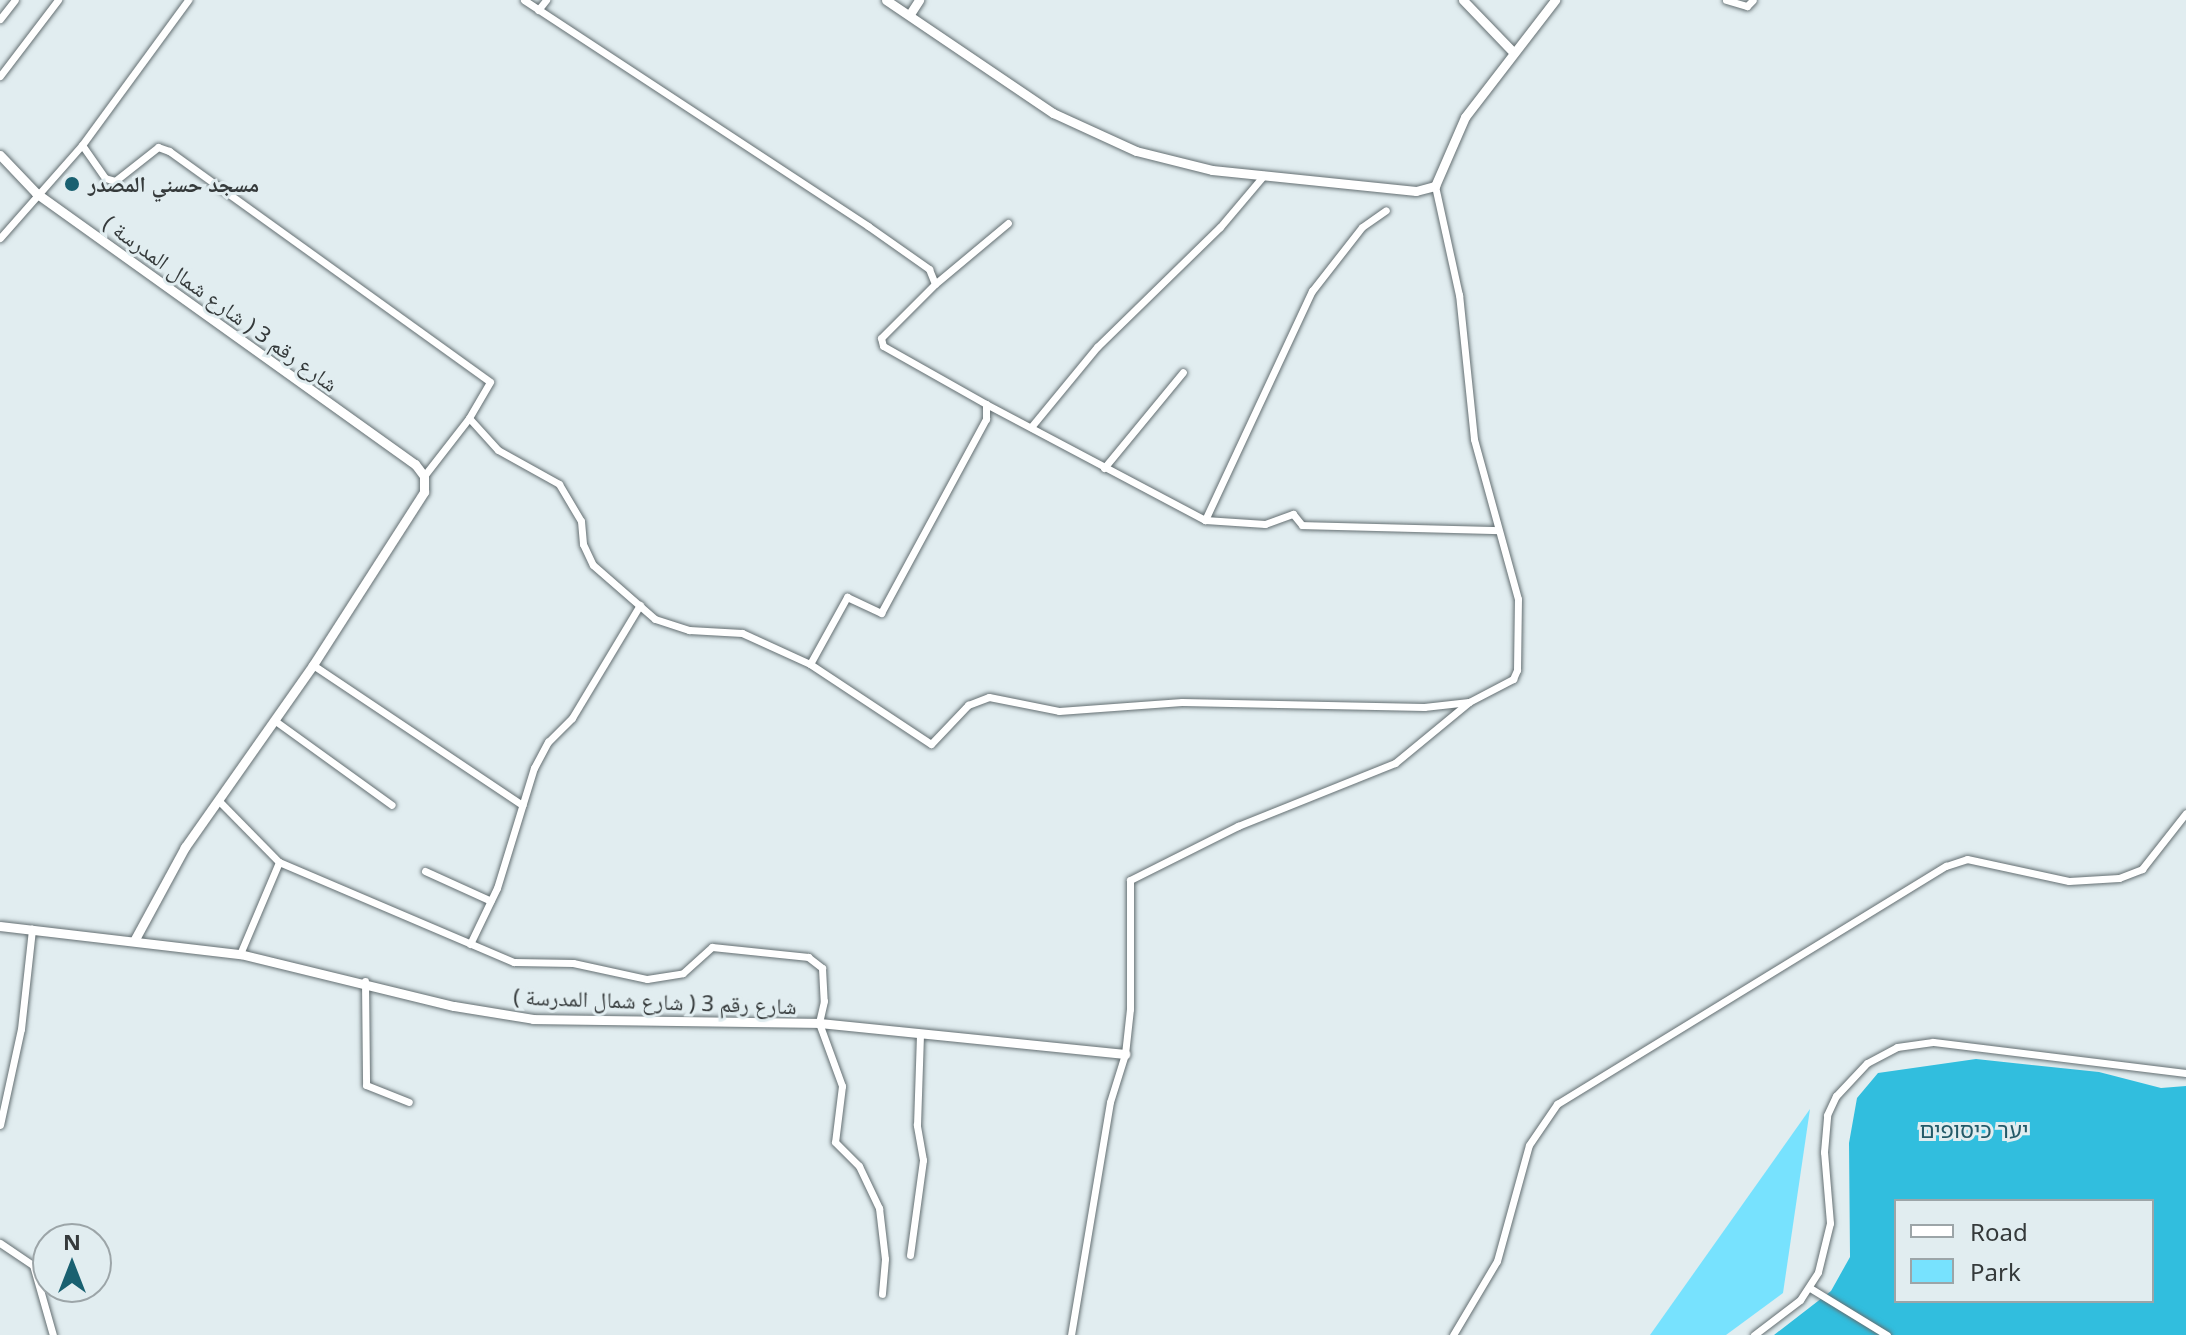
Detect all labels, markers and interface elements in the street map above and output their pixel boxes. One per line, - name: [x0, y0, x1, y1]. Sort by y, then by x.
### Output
- place label: مسجد حسني المصدر: [88, 171, 259, 197]
- marker: مسجد حسني المصدر: [63, 175, 81, 193]
- street label: شارع رقم 3 ( شارع شمال المدرسة ): [99, 209, 343, 397]
- street label: شارع رقم 3 ( شارع شمال المدرسة ): [513, 983, 797, 1019]
- park label: יער כיסופים: [1920, 1117, 2028, 1143]
- legend: [1894, 1199, 2154, 1303]
- text: Road: [1970, 1215, 2028, 1248]
- north arrow: [32, 1223, 112, 1303]
- text: N: [63, 1226, 81, 1256]
- text: Park: [1970, 1255, 2021, 1288]

